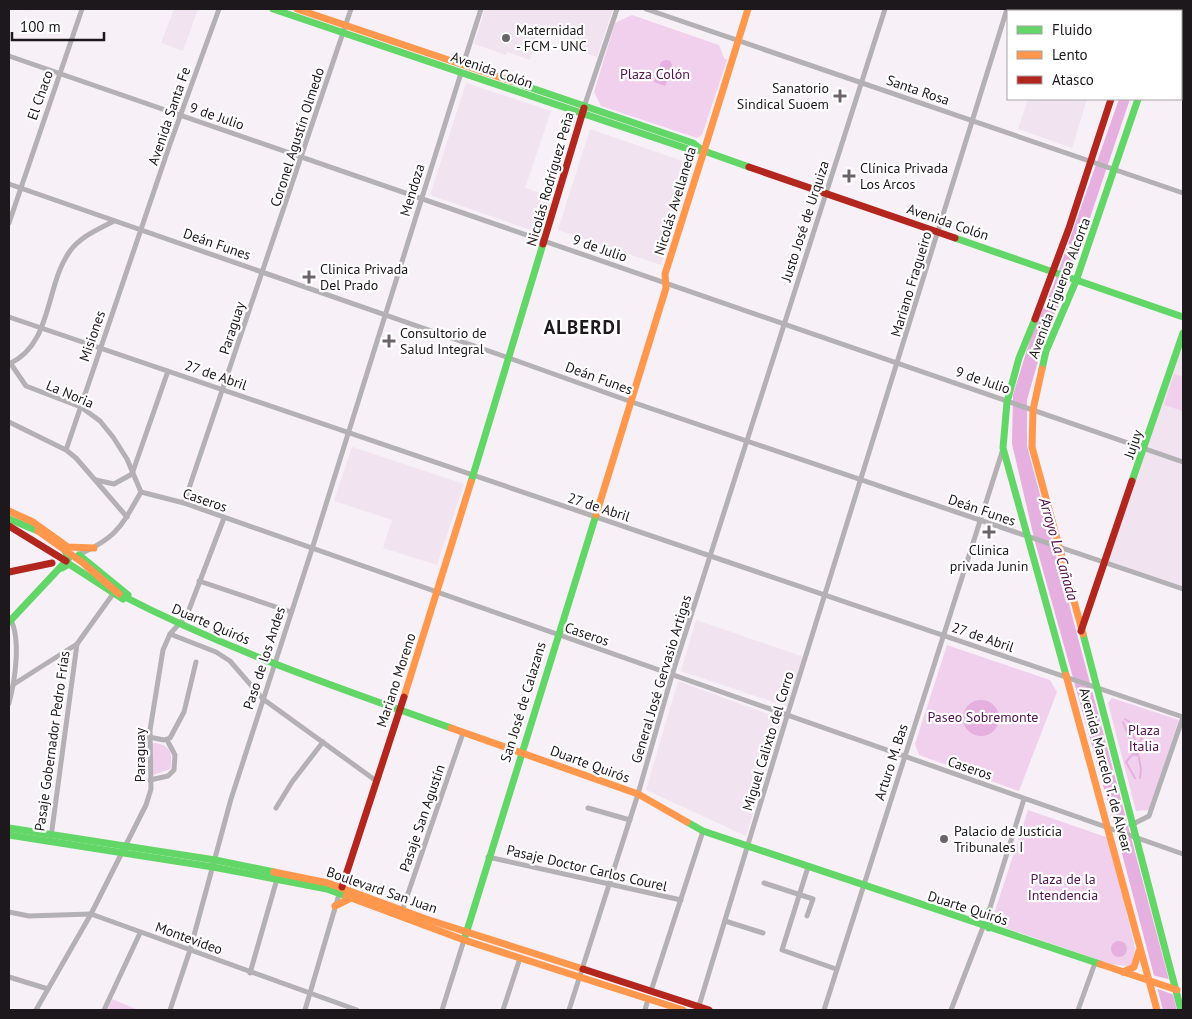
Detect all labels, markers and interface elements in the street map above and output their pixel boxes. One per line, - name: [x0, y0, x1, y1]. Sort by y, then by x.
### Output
- scale bar: [12, 10, 105, 42]
- legend: [1007, 10, 1182, 100]
- text: 100 m: [20, 17, 61, 36]
- text: Fluido: [1052, 20, 1092, 39]
- place label: Maternidad - FCM - UNC: [516, 21, 587, 55]
- marker: Maternidad - FCM - UNC: [500, 32, 512, 44]
- text: Lento: [1052, 45, 1088, 64]
- street label: Avenida Colón: [449, 48, 535, 92]
- street label: Avenida Santa Fe: [144, 64, 194, 168]
- street label: Coronel Agustín Olmedo: [266, 65, 328, 209]
- park label: Plaza Colón: [620, 65, 690, 83]
- street label: El Chaco: [23, 68, 57, 122]
- text: Atasco: [1052, 70, 1094, 89]
- street label: Santa Rosa: [884, 71, 952, 109]
- place label: Sanatorio Sindical Suoem: [737, 79, 829, 113]
- marker: Sanatorio Sindical Suoem: [833, 89, 847, 103]
- street label: 9 de Julio: [187, 98, 247, 134]
- street label: Nicolás Rodríguez Peña: [522, 110, 578, 248]
- street label: Nicolás Avellaneda: [650, 144, 700, 258]
- street label: Justo José de Urquiza: [777, 158, 833, 285]
- place label: Clínica Privada Los Arcos: [860, 159, 948, 193]
- street label: Mendoza: [396, 162, 428, 218]
- marker: Clínica Privada Los Arcos: [842, 169, 856, 183]
- street label: Avenida Colón: [905, 200, 991, 244]
- street label: Avenida Figueroa Alcorta: [1024, 215, 1094, 361]
- street label: Deán Funes: [181, 224, 253, 264]
- street label: Mariano Fragueiro: [886, 229, 936, 339]
- street label: 9 de Julio: [570, 230, 630, 266]
- place label: Clinica Privada Del Prado: [320, 260, 408, 294]
- marker: Clinica Privada Del Prado: [302, 270, 316, 284]
- street label: Paraguay: [215, 299, 249, 357]
- street label: Misiones: [75, 308, 109, 364]
- district label: ALBERDI: [544, 315, 622, 339]
- place label: Consultorio de Salud Integral: [400, 324, 487, 358]
- marker: Consultorio de Salud Integral: [382, 334, 396, 348]
- street label: 27 de Abril: [183, 356, 249, 394]
- street label: Deán Funes: [563, 358, 635, 398]
- street label: 9 de Julio: [953, 362, 1013, 398]
- street label: La Noria: [43, 376, 97, 412]
- street label: Jujuy: [1119, 427, 1146, 462]
- street label: Caseros: [180, 484, 230, 516]
- street label: 27 de Abril: [566, 488, 632, 526]
- street label: Deán Funes: [946, 490, 1018, 530]
- water label: Arroyo La Cañada: [1035, 494, 1083, 603]
- marker: Clinica privada Junin: [982, 525, 996, 539]
- place label: Clinica privada Junin: [950, 541, 1028, 575]
- street label: General José Gervasio Artigas: [627, 593, 695, 765]
- street label: Duarte Quirós: [169, 599, 253, 649]
- street label: Paso de los Andes: [239, 604, 289, 712]
- street label: Caseros: [562, 618, 612, 650]
- street label: 27 de Abril: [950, 618, 1016, 656]
- street label: Mariano Moreno: [372, 631, 420, 729]
- street label: San José de Calazans: [496, 640, 550, 764]
- street label: Pasaje Gobernador Pedro Frías: [30, 650, 74, 832]
- street label: Miguel Calixto del Corro: [738, 669, 798, 813]
- street label: Avenida Marcelo T. de Alvear: [1075, 686, 1137, 854]
- park label: Paseo Sobremonte: [928, 708, 1038, 726]
- street label: Arturo M. Bas: [870, 721, 912, 803]
- park label: Plaza Italia: [1128, 721, 1160, 755]
- street label: Paraguay: [131, 727, 149, 782]
- street label: Duarte Quirós: [548, 741, 632, 787]
- street label: Caseros: [945, 752, 995, 784]
- street label: Pasaje San Agustín: [395, 762, 449, 874]
- place label: Palacio de Justicia Tribunales I: [954, 822, 1062, 856]
- marker: Palacio de Justicia Tribunales I: [938, 833, 950, 845]
- street label: Pasaje Doctor Carlos Courel: [505, 841, 669, 895]
- street label: Boulevard San Juan: [324, 863, 440, 917]
- park label: Plaza de la Intendencia: [1028, 870, 1098, 904]
- street label: Duarte Quirós: [926, 887, 1010, 929]
- street label: Montevideo: [153, 918, 225, 958]

